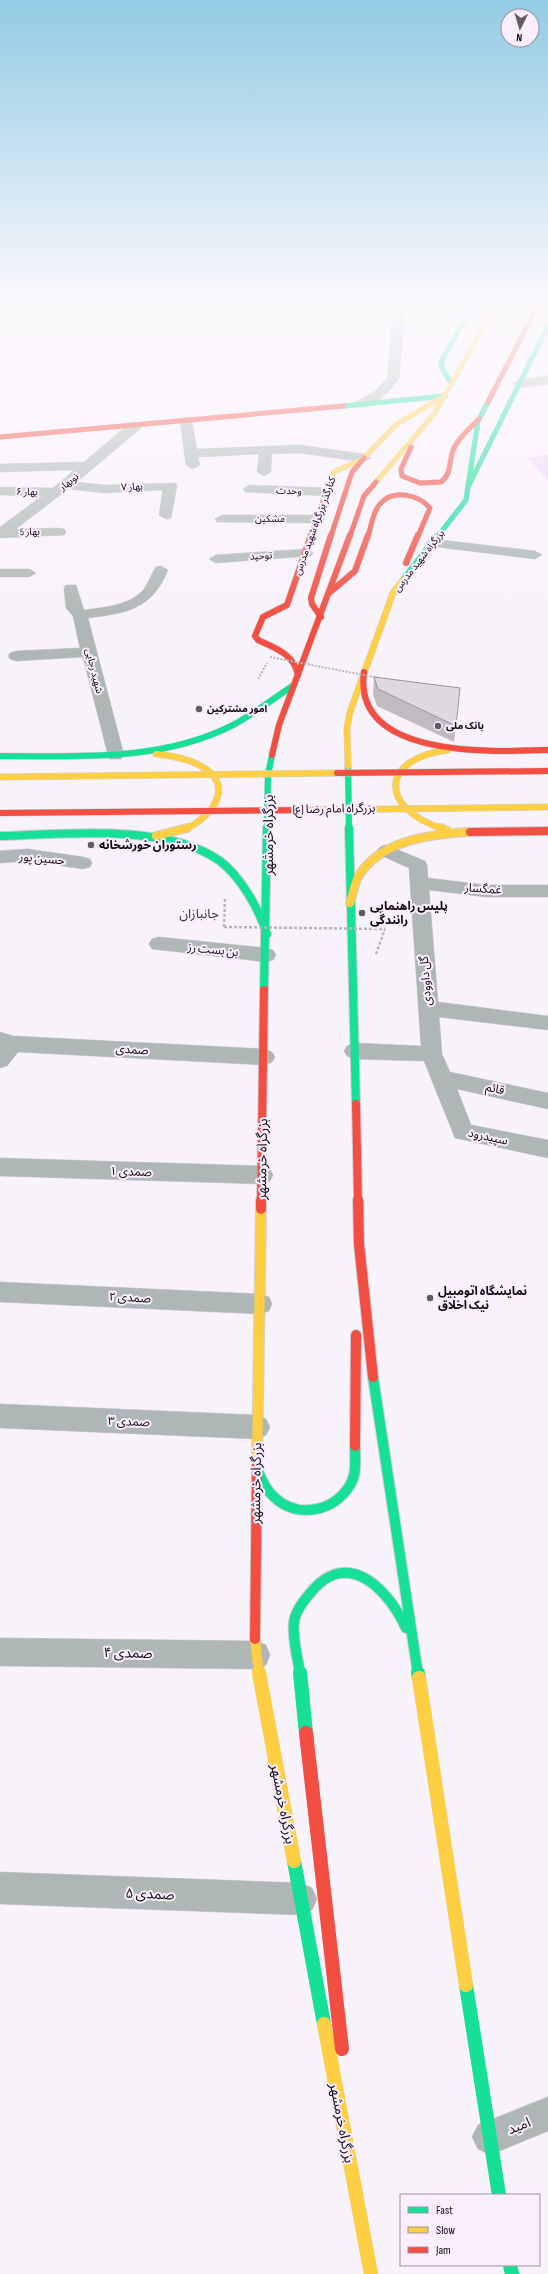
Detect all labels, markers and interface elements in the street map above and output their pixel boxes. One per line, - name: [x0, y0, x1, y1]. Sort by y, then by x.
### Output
- north arrow: [500, 8, 540, 48]
- text: N: [516, 31, 523, 44]
- street label: نوبهار: [56, 470, 82, 494]
- street label: کنارگذر بزرگراه شهید مدرس: [292, 474, 339, 577]
- street label: بهار ۷: [121, 480, 143, 494]
- street label: وحدت: [276, 485, 302, 497]
- street label: بهار ۶: [16, 486, 38, 498]
- street label: مشکین: [255, 513, 285, 525]
- street label: بهار 5: [20, 526, 40, 538]
- street label: بزرگراه شهید مدرس: [391, 527, 447, 594]
- street label: توحید: [249, 549, 273, 563]
- street label: شهید رجایی: [83, 647, 105, 695]
- place label: امور مشترکین: [207, 703, 268, 715]
- marker: امور مشترکین: [194, 704, 204, 714]
- place label: بانک ملی: [446, 720, 484, 732]
- marker: بانک ملی: [433, 721, 443, 731]
- street label: بزرگراه خرمشهر: [260, 794, 277, 877]
- street label: بزرگراه امام رضا (ع): [292, 801, 376, 818]
- place label: رستوران خورشخانه: [99, 838, 197, 853]
- marker: رستوران خورشخانه: [86, 840, 96, 850]
- street label: حسین پور: [17, 849, 66, 869]
- street label: غمگسار: [463, 880, 502, 898]
- place label: پلیس راهنمایی رانندگی: [370, 899, 448, 928]
- district label: جانبازان: [179, 906, 219, 922]
- marker: پلیس راهنمایی رانندگی: [357, 908, 367, 918]
- street label: بن بست رز: [186, 940, 239, 960]
- street label: گل داوودی: [417, 955, 435, 1006]
- street label: صمدی: [115, 1042, 149, 1058]
- street label: قائم: [484, 1080, 506, 1099]
- street label: بزرگراه خرمشهر: [253, 1118, 271, 1201]
- street label: سپیدرود: [467, 1125, 509, 1149]
- street label: صمدی ۱: [110, 1164, 152, 1180]
- place label: نمایشگاه اتومبیل نیک اخلاق: [438, 1284, 527, 1313]
- street label: صمدی ۲: [109, 1289, 152, 1307]
- marker: نمایشگاه اتومبیل نیک اخلاق: [425, 1293, 435, 1303]
- street label: صمدی ۳: [108, 1414, 150, 1430]
- street label: بزرگراه خرمشهر: [247, 1442, 265, 1525]
- street label: صمدی ۴: [103, 1644, 153, 1662]
- street label: بزرگراه خرمشهر: [267, 1762, 299, 1846]
- street label: صمدی ۵: [125, 1885, 175, 1903]
- street label: بزرگراه خرمشهر: [326, 2081, 358, 2165]
- street label: امید: [505, 2114, 533, 2138]
- legend: [400, 2194, 540, 2266]
- text: Fast: [436, 2203, 453, 2218]
- text: Slow: [436, 2223, 455, 2238]
- text: Jam: [435, 2243, 451, 2258]

